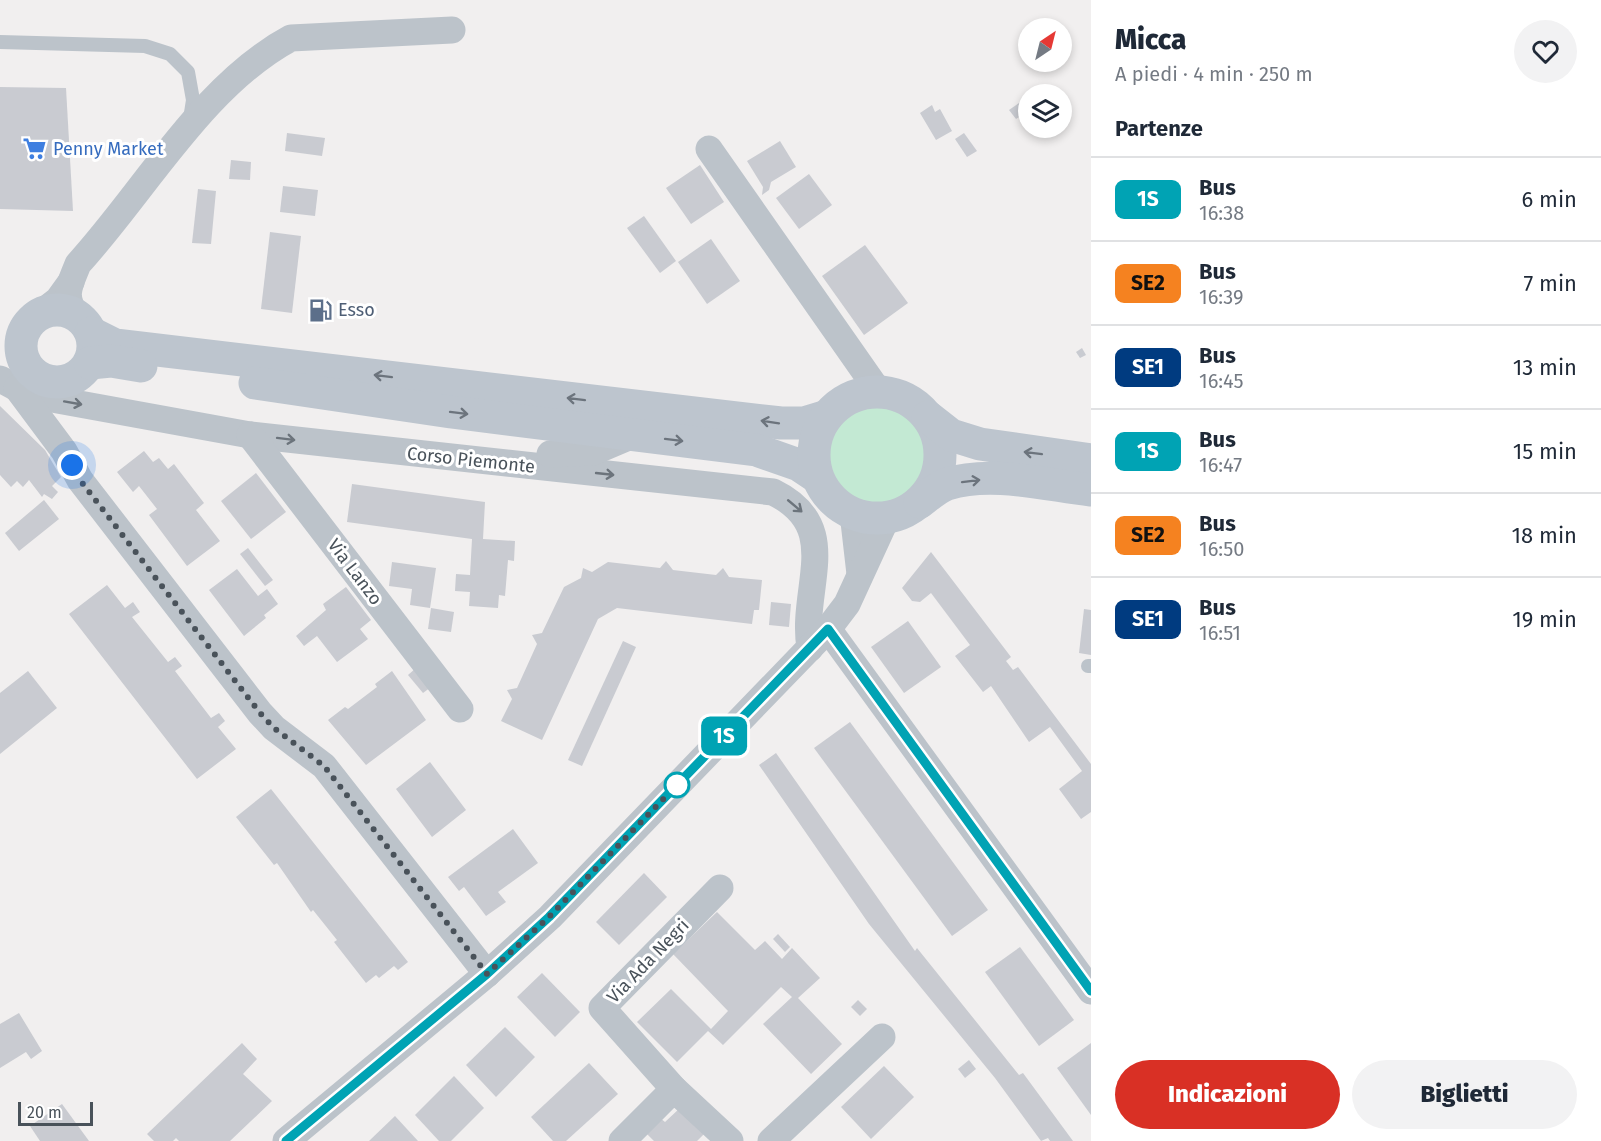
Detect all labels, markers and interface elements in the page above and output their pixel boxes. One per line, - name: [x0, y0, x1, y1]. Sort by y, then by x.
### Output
- north arrow: [1018, 18, 1072, 72]
- map controls: [1018, 18, 1072, 138]
- button: heart: [1514, 20, 1577, 83]
- text: Micca: [1115, 23, 1186, 56]
- text: A piedi · 4 min · 250 m: [1115, 62, 1313, 86]
- button: layers: [1018, 84, 1072, 138]
- text: Partenze: [1115, 115, 1203, 142]
- supermarket icon: Penny Market: [22, 136, 48, 162]
- place label: Penny Market: [53, 138, 164, 160]
- text: Bus: [1199, 174, 1236, 201]
- text: 1S: [1137, 186, 1159, 212]
- text: 6 min: [1521, 186, 1577, 213]
- text: 16:38: [1199, 201, 1244, 225]
- text: Bus: [1199, 258, 1236, 285]
- text: SE2: [1131, 270, 1165, 296]
- text: 7 min: [1523, 270, 1577, 297]
- text: 16:39: [1199, 285, 1244, 309]
- fuel station icon: Esso: [307, 297, 333, 323]
- place label: Esso: [338, 299, 375, 321]
- text: Bus: [1199, 342, 1236, 369]
- text: SE1: [1132, 354, 1164, 380]
- text: 13 min: [1513, 354, 1577, 381]
- text: 16:45: [1199, 369, 1243, 393]
- one-way arrow: [373, 370, 393, 381]
- one-way arrow: [567, 393, 587, 404]
- one-way arrow: [63, 398, 82, 409]
- one-way arrow: [449, 408, 469, 419]
- one-way arrow: [760, 416, 780, 427]
- text: Bus: [1199, 426, 1236, 453]
- one-way arrow: [275, 434, 295, 445]
- one-way arrow: [663, 434, 683, 445]
- text: 1S: [1137, 438, 1159, 464]
- text: 15 min: [1513, 438, 1577, 465]
- street label: Corso Piemonte: [406, 442, 536, 478]
- one-way arrow: [1024, 447, 1043, 458]
- your location: [57, 450, 87, 480]
- text: 16:47: [1199, 453, 1242, 477]
- one-way arrow: [595, 469, 614, 480]
- one-way arrow: [960, 475, 980, 486]
- one-way arrow: [787, 499, 803, 512]
- text: Bus: [1199, 510, 1236, 537]
- text: SE2: [1131, 522, 1165, 548]
- text: 18 min: [1512, 522, 1577, 549]
- street label: Via Lanzo: [323, 535, 387, 609]
- text: 16:50: [1199, 537, 1244, 561]
- text: Bus: [1199, 594, 1236, 621]
- text: SE1: [1132, 606, 1164, 632]
- text: 19 min: [1512, 606, 1577, 633]
- text: 16:51: [1199, 621, 1241, 645]
- line badge: 1S: [697, 716, 751, 756]
- text: 1S: [713, 723, 735, 749]
- unlabelled marker: [664, 772, 690, 798]
- street label: Via Ada Negri: [602, 914, 694, 1008]
- button: Indicazioni: [1115, 1060, 1340, 1129]
- button: Biglietti: [1352, 1060, 1577, 1129]
- scale bar: [18, 1099, 93, 1126]
- text: 20 m: [27, 1103, 62, 1122]

